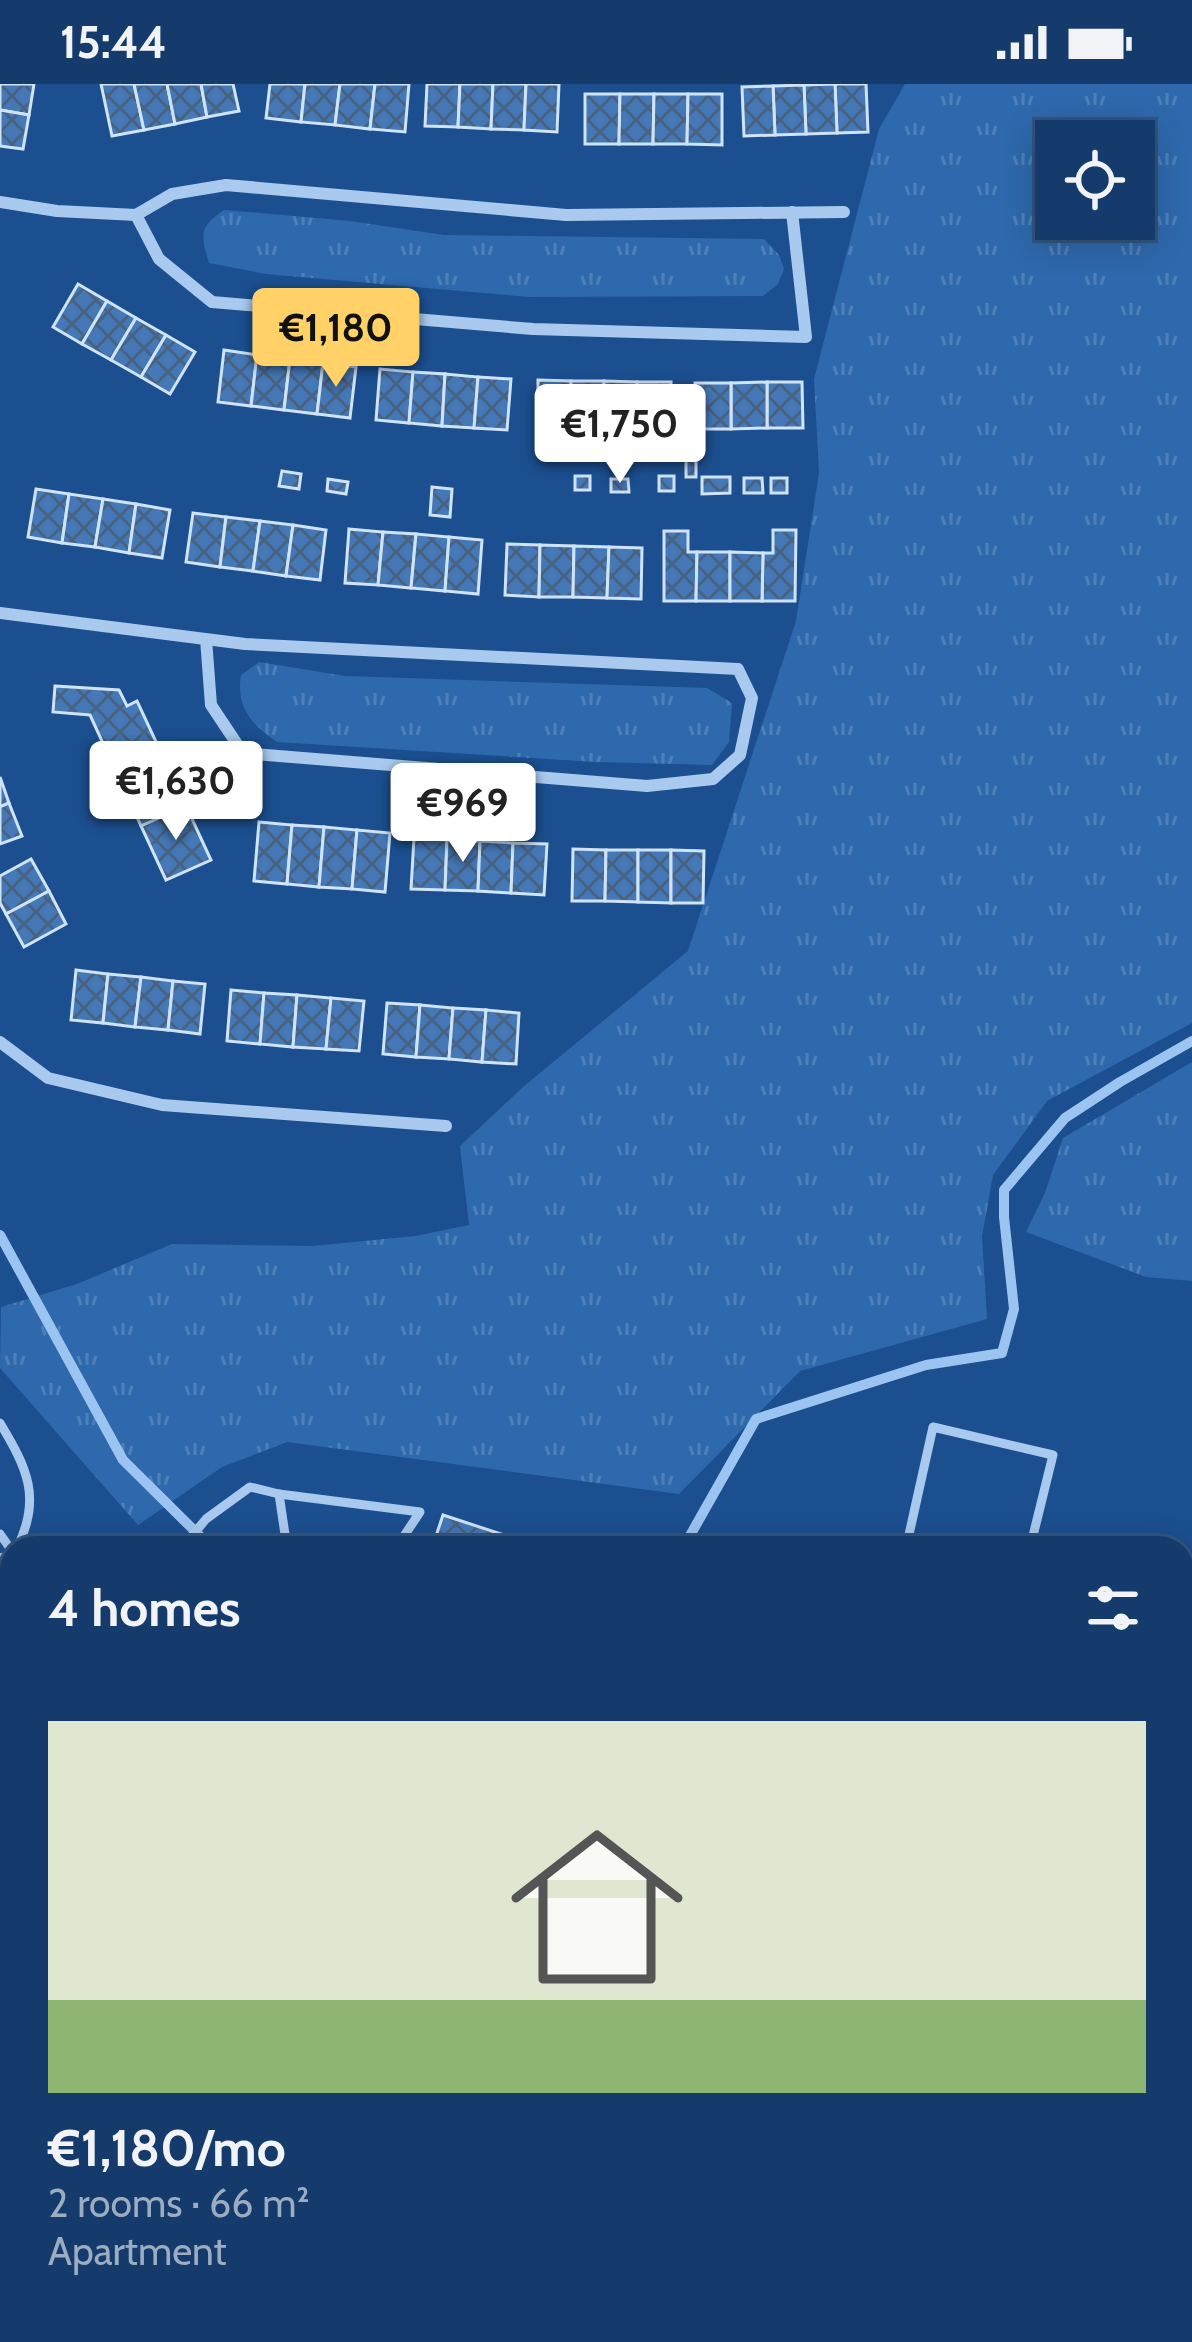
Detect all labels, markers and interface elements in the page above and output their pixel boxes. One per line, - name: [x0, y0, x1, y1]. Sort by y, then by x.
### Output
- text: 15:44: [60, 15, 167, 69]
- map controls: [1035, 120, 1155, 240]
- button: locate: [1035, 120, 1155, 240]
- pin: €1,180: [238, 288, 434, 390]
- text: €1,180: [279, 303, 393, 351]
- pin: €1,750: [522, 384, 718, 486]
- text: €1,750: [562, 399, 678, 447]
- pin: €1,630: [78, 741, 274, 843]
- text: €1,630: [117, 756, 235, 804]
- pin: €969: [392, 763, 534, 865]
- text: €969: [418, 778, 508, 826]
- icon: filters: [1080, 1575, 1146, 1641]
- text: 4 homes: [48, 1577, 240, 1639]
- icon: home: [489, 1799, 705, 2015]
- text: €1,180/mo: [48, 2117, 286, 2179]
- text: 2 rooms · 66 m²: [48, 2179, 309, 2227]
- text: Apartment: [48, 2227, 227, 2275]

